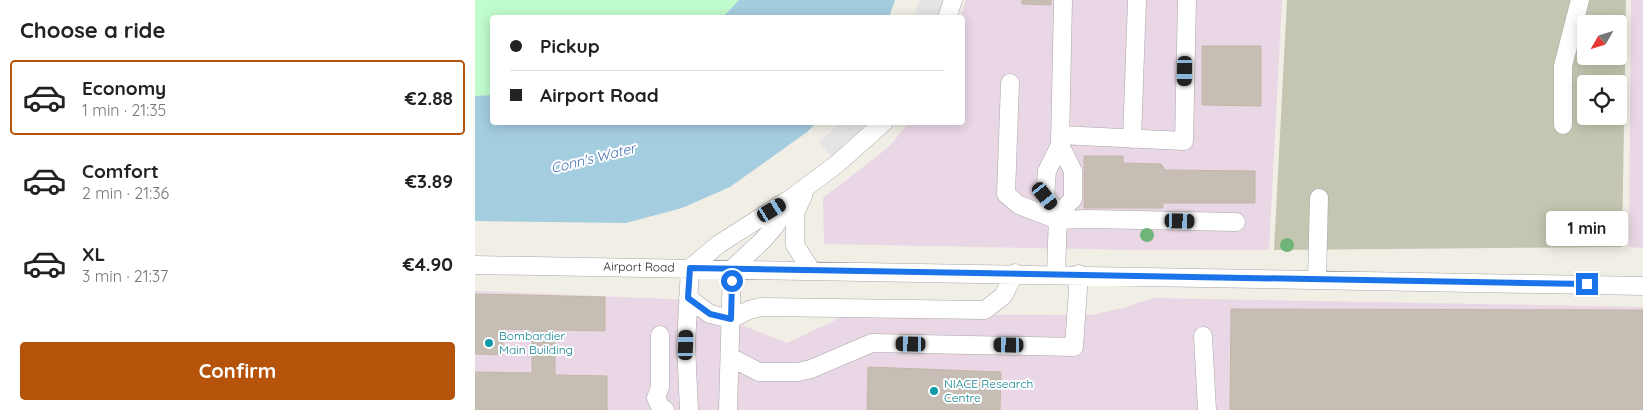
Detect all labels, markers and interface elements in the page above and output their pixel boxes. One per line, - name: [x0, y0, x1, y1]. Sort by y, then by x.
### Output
- north arrow: [1577, 15, 1627, 65]
- map controls: [1577, 15, 1627, 125]
- text: Choose a ride: [20, 16, 165, 44]
- text: Pickup: [540, 34, 600, 58]
- car: [1177, 56, 1192, 86]
- icon: car: [22, 75, 67, 120]
- button: locate: [1577, 75, 1627, 125]
- text: Economy: [82, 76, 166, 100]
- text: Airport Road: [540, 83, 659, 107]
- text: €2.88: [405, 86, 453, 110]
- text: 1 min · 21:35: [82, 100, 166, 120]
- water label: Conn's Water: [549, 138, 639, 177]
- icon: car: [22, 158, 67, 203]
- text: Comfort: [82, 159, 159, 183]
- text: €3.89: [405, 169, 453, 193]
- car: [1029, 180, 1060, 212]
- text: 2 min · 21:36: [82, 183, 169, 203]
- car: [755, 196, 788, 224]
- callout: 1 min: [1546, 212, 1628, 246]
- car: [1164, 213, 1195, 229]
- text: 1 min: [1568, 218, 1606, 238]
- icon: car: [22, 241, 67, 286]
- text: XL: [82, 242, 105, 266]
- text: €4.90: [403, 252, 453, 276]
- street label: Airport Road: [603, 258, 675, 275]
- text: 3 min · 21:37: [82, 266, 168, 286]
- route start: [721, 270, 743, 292]
- route end: [1576, 273, 1598, 295]
- place label: Bombardier Main Building: [499, 328, 573, 357]
- car: [677, 330, 694, 360]
- car: [895, 336, 926, 352]
- marker: Bombardier Main Building: [483, 337, 495, 349]
- car: [993, 337, 1024, 353]
- button: Confirm: [20, 342, 455, 400]
- place label: NIACE Research Centre: [944, 376, 1033, 405]
- marker: NIACE Research Centre: [928, 385, 940, 397]

